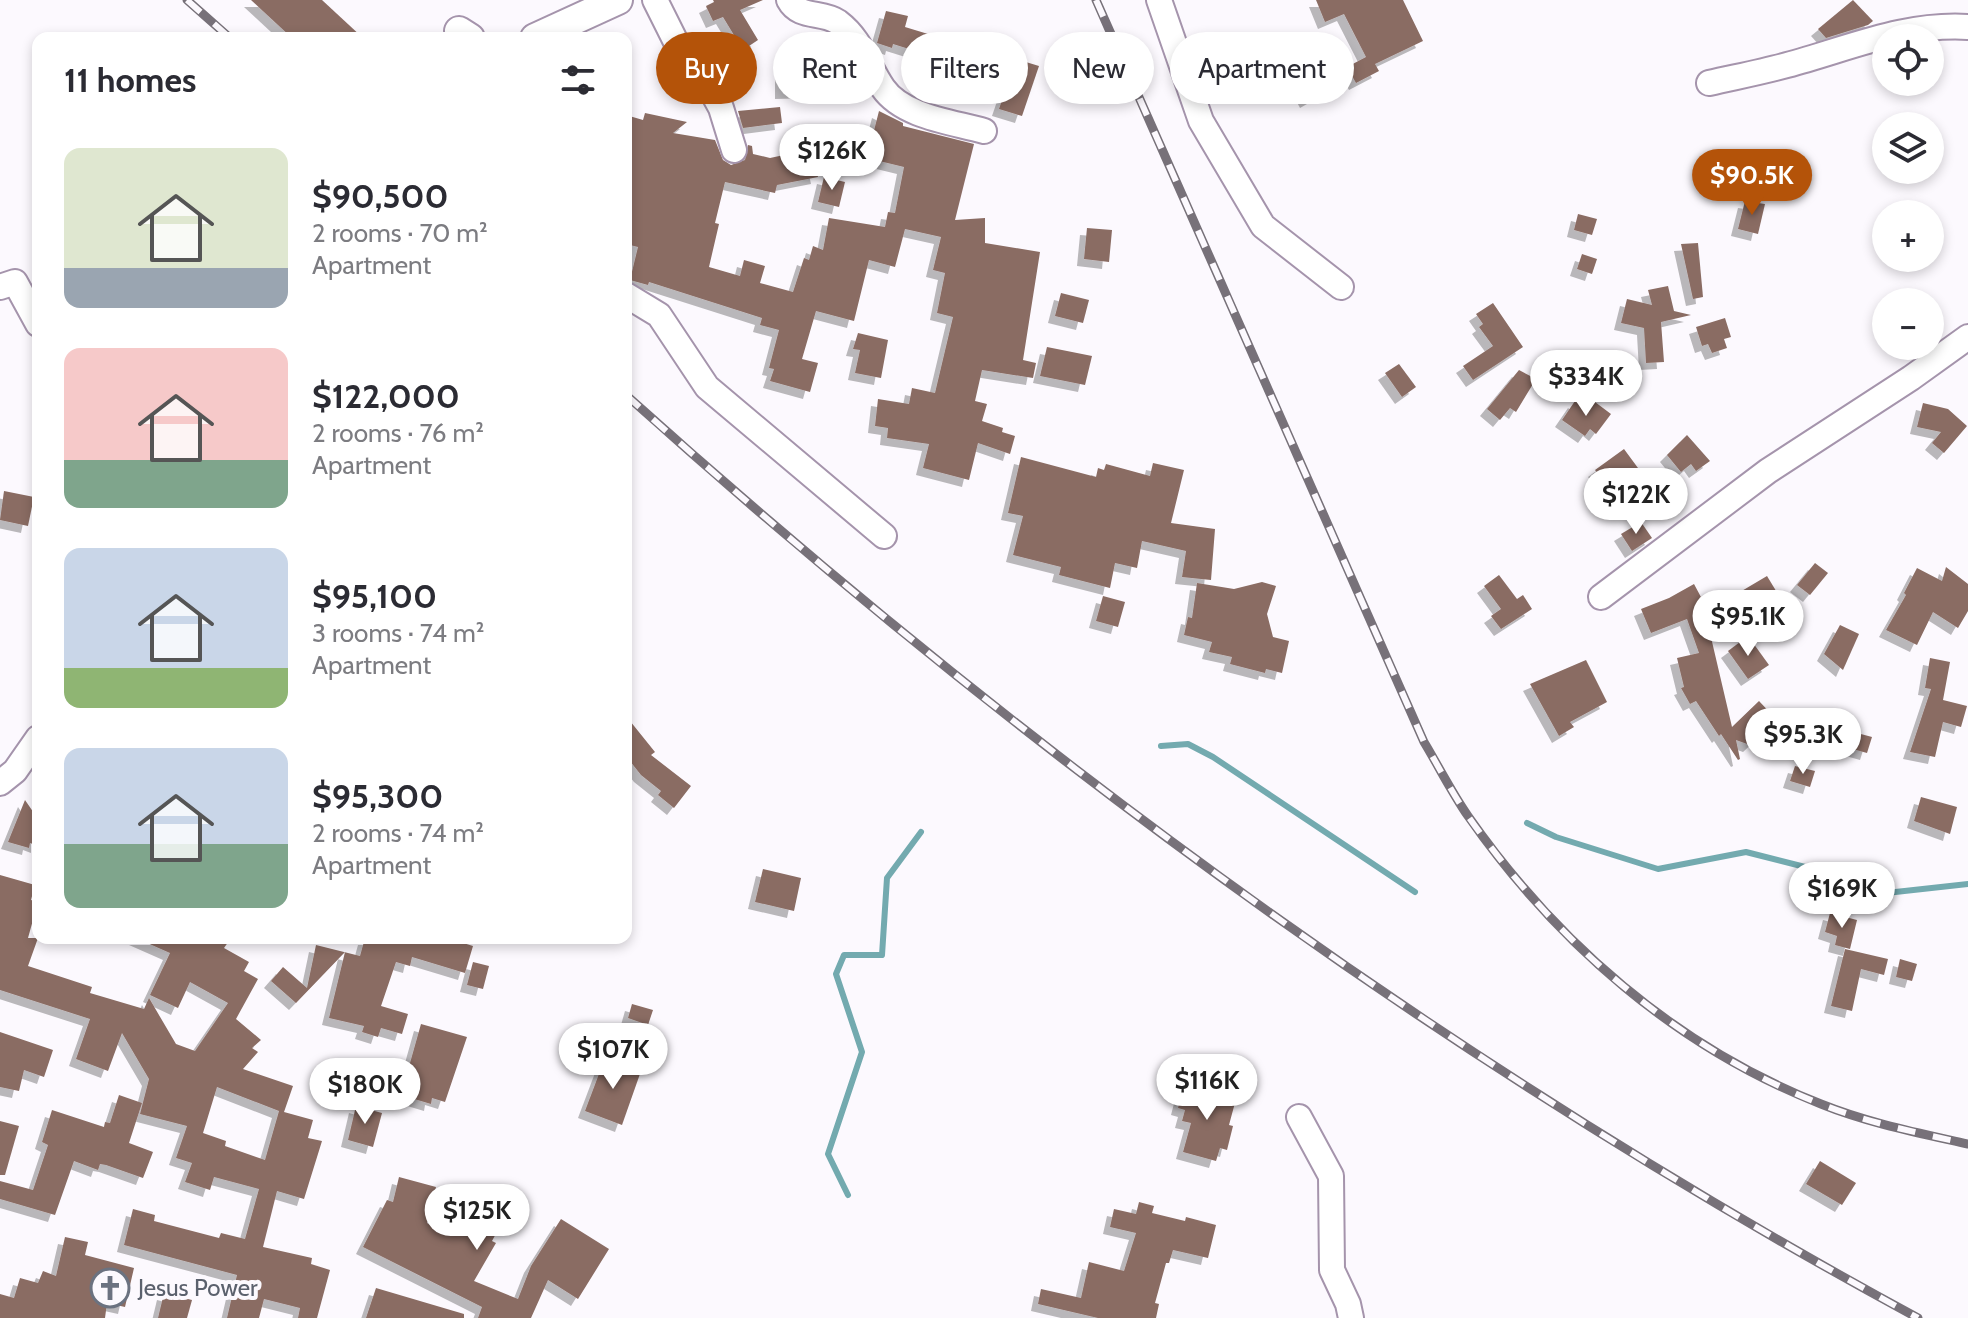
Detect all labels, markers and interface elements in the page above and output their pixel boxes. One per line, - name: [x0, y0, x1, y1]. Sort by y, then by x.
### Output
- map controls: [1872, 24, 1944, 360]
- button: locate: [1872, 24, 1944, 96]
- chip: Buy: [656, 32, 757, 104]
- chip: Rent: [773, 32, 885, 104]
- chip: Filters: [901, 32, 1028, 104]
- chip: New: [1044, 32, 1154, 104]
- chip: Apartment: [1170, 32, 1354, 104]
- icon: filters: [556, 58, 600, 102]
- text: 11 homes: [64, 59, 196, 101]
- button: layers: [1872, 112, 1944, 184]
- pin: $126K: [776, 124, 888, 192]
- text: $126K: [797, 134, 867, 166]
- pin: $90.5K: [1687, 149, 1817, 217]
- text: $90.5K: [1710, 159, 1794, 191]
- text: $90,500: [312, 175, 449, 217]
- icon: home: [128, 180, 224, 276]
- button: +: [1872, 200, 1944, 272]
- text: 2 rooms · 70 m²: [312, 217, 488, 249]
- text: Apartment: [312, 249, 431, 281]
- button: −: [1872, 288, 1944, 360]
- pin: $334K: [1530, 350, 1642, 418]
- text: $334K: [1548, 360, 1624, 392]
- text: $122,000: [312, 375, 460, 417]
- icon: home: [128, 380, 224, 476]
- text: 2 rooms · 76 m²: [312, 417, 484, 449]
- text: Apartment: [312, 449, 431, 481]
- pin: $122K: [1580, 468, 1692, 536]
- text: $122K: [1602, 478, 1670, 510]
- text: $95,100: [312, 575, 437, 617]
- icon: home: [128, 580, 224, 676]
- pin: $95.1K: [1683, 590, 1813, 658]
- text: $95.1K: [1711, 600, 1785, 632]
- text: 3 rooms · 74 m²: [312, 617, 484, 649]
- text: Apartment: [312, 649, 431, 681]
- pin: $95.3K: [1738, 708, 1868, 776]
- text: $95.3K: [1763, 718, 1843, 750]
- text: $95,300: [312, 775, 443, 817]
- icon: home: [128, 780, 224, 876]
- text: 2 rooms · 74 m²: [312, 817, 484, 849]
- text: Apartment: [312, 849, 431, 881]
- pin: $169K: [1786, 862, 1898, 930]
- text: $169K: [1807, 872, 1877, 904]
- pin: $107K: [557, 1023, 669, 1091]
- text: $107K: [577, 1033, 649, 1065]
- pin: $116K: [1151, 1054, 1263, 1122]
- pin: $180K: [309, 1058, 421, 1126]
- text: $116K: [1174, 1064, 1240, 1096]
- text: $180K: [327, 1068, 403, 1100]
- pin: $125K: [421, 1184, 533, 1252]
- text: $125K: [443, 1194, 511, 1226]
- church icon: Jesus Power: [89, 1267, 131, 1309]
- place label: Jesus Power: [137, 1273, 258, 1302]

